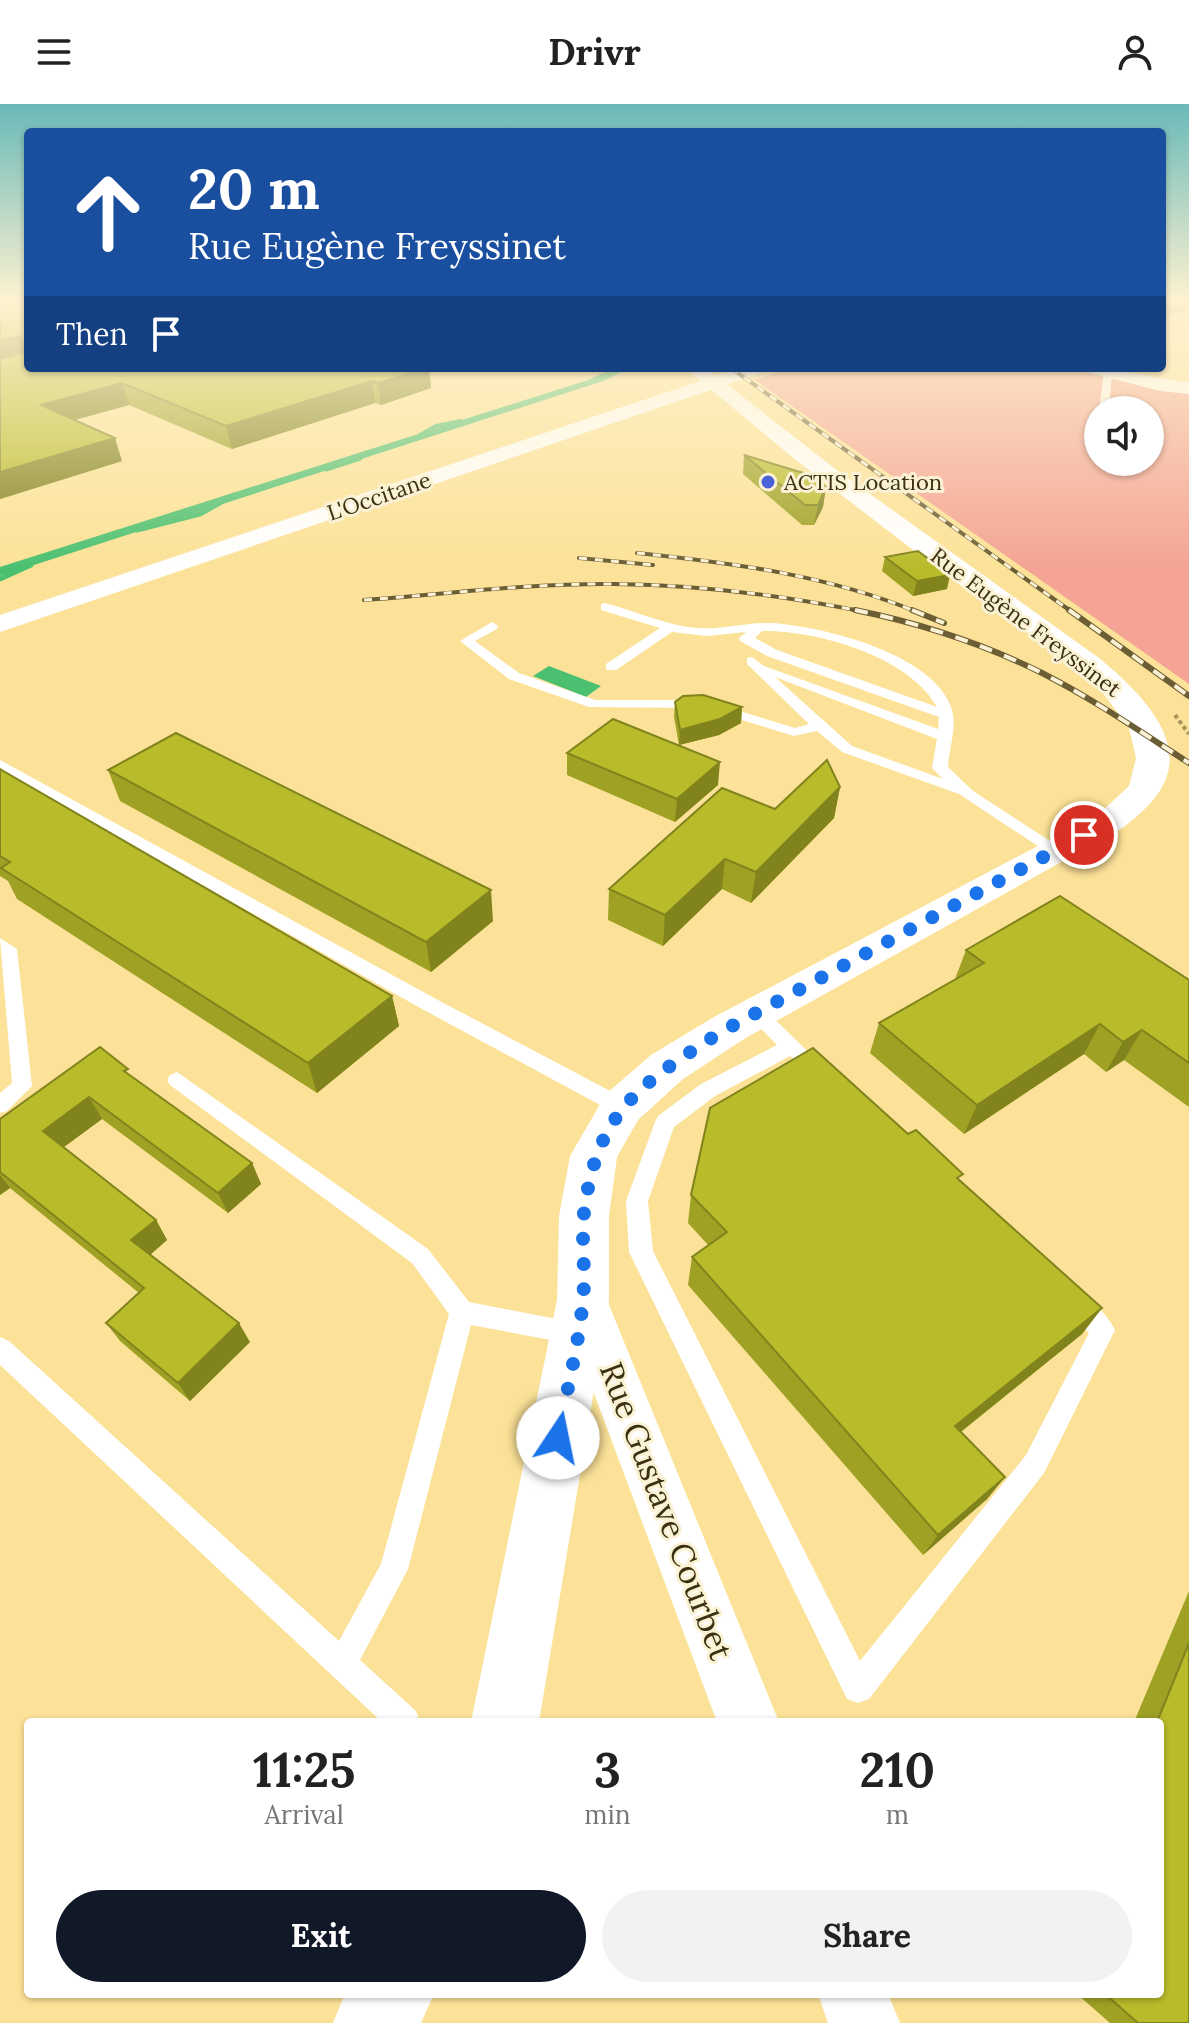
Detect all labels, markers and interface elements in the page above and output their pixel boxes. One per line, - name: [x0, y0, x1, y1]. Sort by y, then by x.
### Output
- text: Drivr: [548, 29, 641, 75]
- icon: menu: [32, 30, 76, 74]
- icon: person: [1113, 30, 1157, 74]
- text: 20 m: [188, 153, 320, 224]
- icon: ahead: [56, 160, 160, 264]
- text: Rue Eugène Freyssinet: [188, 223, 566, 269]
- icon: arrive: [144, 312, 188, 356]
- text: Then: [56, 315, 128, 353]
- map controls: [1084, 396, 1164, 476]
- button: sound: [1084, 396, 1164, 476]
- street label: L'Occitane: [323, 465, 435, 527]
- place label: ACTIS Location: [783, 468, 942, 496]
- marker: ACTIS Location: [759, 473, 777, 491]
- street label: Rue Eugène Freyssinet: [925, 541, 1127, 703]
- pin: [1050, 801, 1118, 869]
- icon: arrive: [1062, 813, 1106, 857]
- street label: Rue Gustave Courbet: [591, 1356, 742, 1666]
- position arrow: [516, 1396, 600, 1480]
- text: 11:25: [253, 1739, 355, 1800]
- text: 3: [594, 1739, 621, 1800]
- text: 210: [860, 1739, 935, 1800]
- text: Arrival: [264, 1798, 344, 1831]
- text: min: [584, 1798, 631, 1831]
- text: m: [886, 1798, 909, 1831]
- button: Exit: [56, 1890, 586, 1982]
- button: Share: [602, 1890, 1132, 1982]

